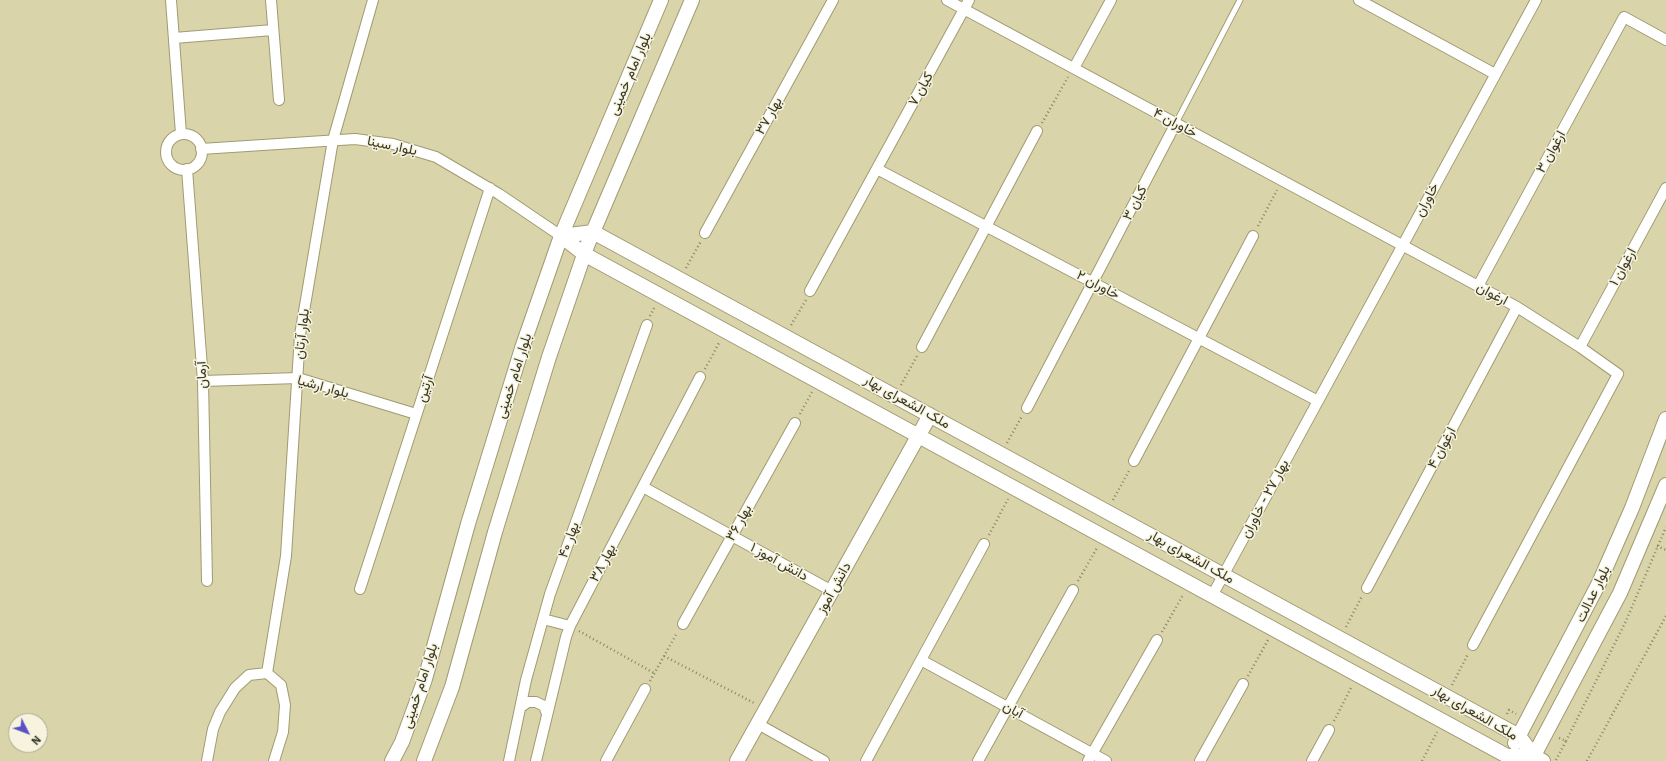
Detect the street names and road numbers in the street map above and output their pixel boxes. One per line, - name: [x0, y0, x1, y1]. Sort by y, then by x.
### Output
- street label: بلوار امام خمینی: [605, 30, 655, 118]
- street label: کیان ۷: [905, 69, 937, 109]
- street label: بهار ۳۷: [752, 94, 786, 138]
- street label: خاوران ۴: [1150, 105, 1200, 141]
- street label: ارغوان ۳: [1533, 128, 1569, 176]
- street label: بلوار سینا: [365, 133, 419, 159]
- street label: خاوران: [1411, 180, 1443, 220]
- street label: کیان ۳: [1119, 183, 1151, 223]
- street label: ارغوان ۱: [1606, 245, 1640, 289]
- street label: خاوران ۲: [1074, 267, 1122, 303]
- street label: ارغوان: [1473, 279, 1511, 309]
- street label: بلوار آرتان: [291, 308, 313, 360]
- street label: بلوار امام خمینی: [492, 331, 536, 421]
- street label: آرمان: [193, 361, 211, 389]
- street label: ملک الشعرای بهار: [861, 371, 953, 433]
- street label: بلوار ارشیا: [295, 372, 351, 402]
- street label: آرتین: [413, 374, 437, 404]
- street label: ارغوان ۴: [1424, 424, 1460, 472]
- street label: بهار ۲۷ - خاوران: [1237, 457, 1293, 541]
- street label: بهار ۳۶: [722, 502, 756, 544]
- street label: بهار ۴۰: [555, 520, 583, 560]
- street label: ملک الشعرای بهار: [1145, 526, 1237, 588]
- street label: دانش آموز ۱: [747, 539, 811, 585]
- street label: بهار ۳۸: [586, 541, 620, 585]
- street label: دانش آموز: [813, 559, 855, 617]
- street label: بلوار عدالت: [1572, 563, 1614, 625]
- street label: بلوار امام خمینی: [398, 641, 442, 731]
- street label: ملک الشعرای بهار: [1429, 682, 1521, 744]
- street label: آبان: [1000, 698, 1026, 722]

